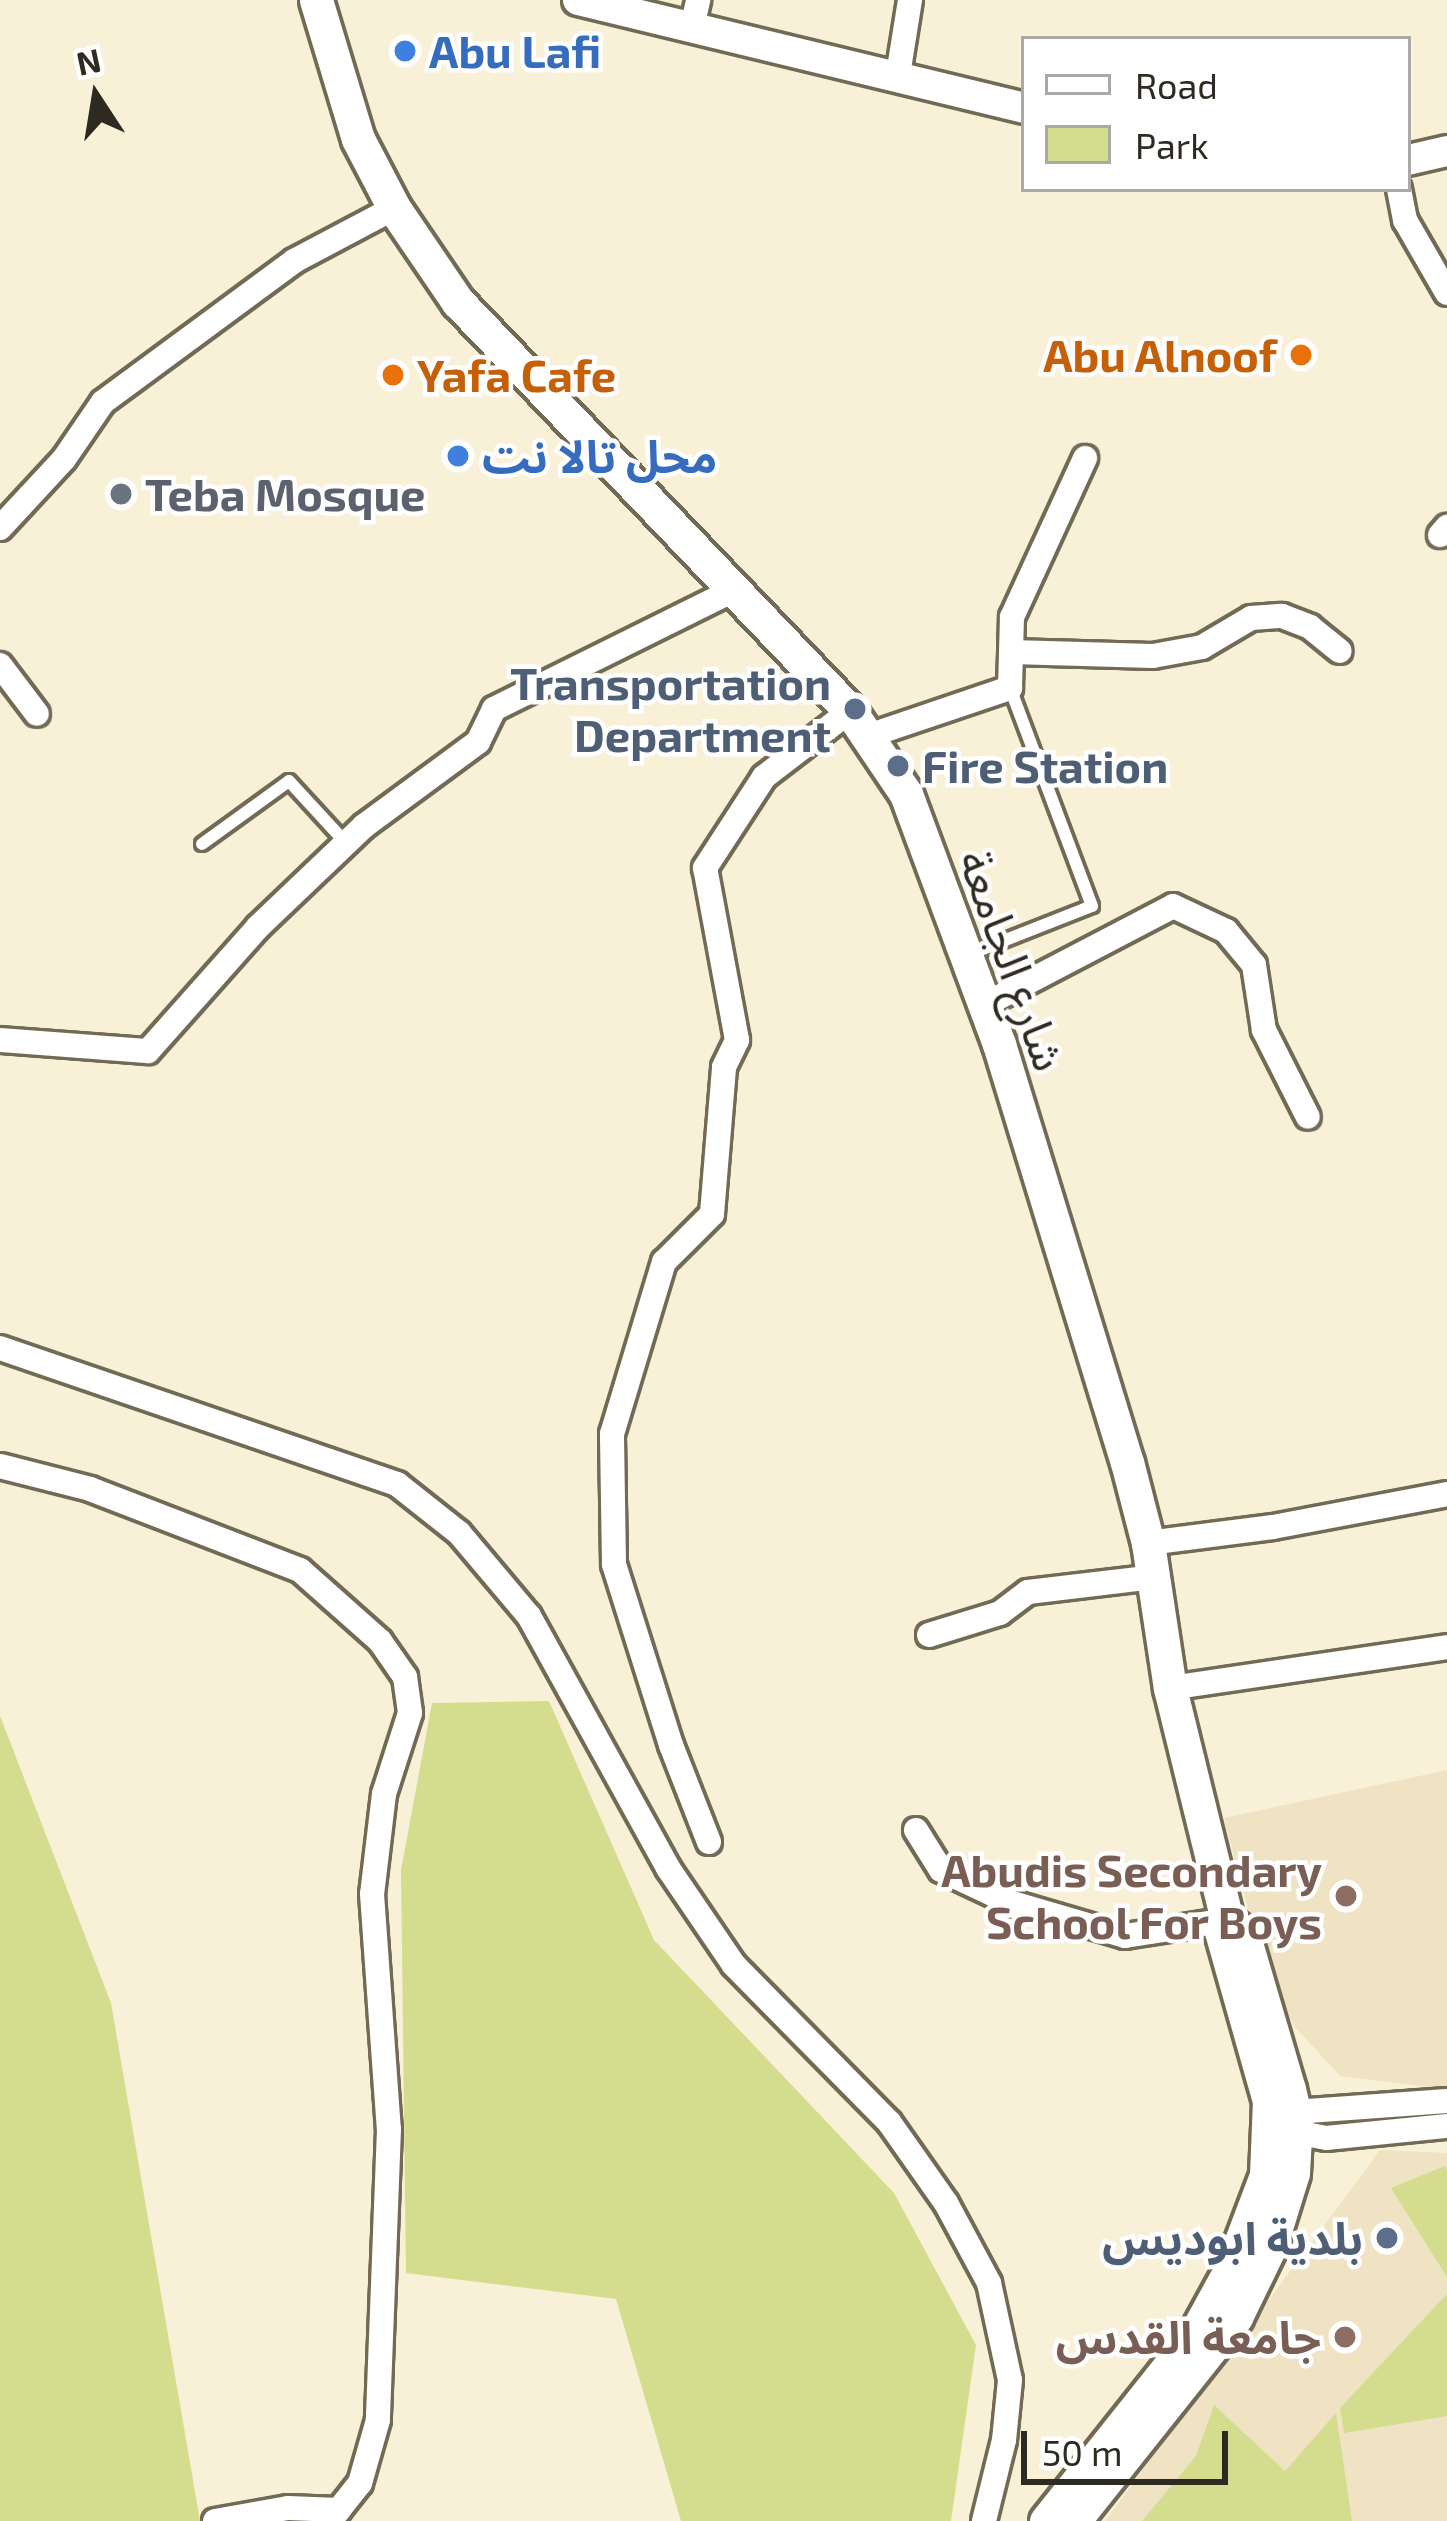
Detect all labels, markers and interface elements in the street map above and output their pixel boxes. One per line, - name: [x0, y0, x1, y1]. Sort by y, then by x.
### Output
- place label: Abu Lafi: [429, 24, 601, 78]
- north arrow: [36, 36, 156, 156]
- legend: [1021, 36, 1411, 192]
- marker: Abu Lafi: [392, 38, 418, 64]
- text: N: [73, 39, 104, 83]
- text: Road: [1135, 63, 1218, 106]
- text: Park: [1135, 123, 1209, 166]
- place label: Abu Alnoof: [1042, 328, 1277, 382]
- marker: Abu Alnoof: [1288, 342, 1314, 368]
- place label: Yafa Cafe: [417, 348, 616, 402]
- marker: Yafa Cafe: [380, 362, 406, 388]
- place label: محل تالا نت: [482, 429, 717, 483]
- marker: محل تالا نت: [445, 443, 471, 469]
- place label: Teba Mosque: [145, 467, 425, 521]
- marker: Teba Mosque: [108, 481, 134, 507]
- place label: Transportation Department: [510, 656, 831, 762]
- marker: Transportation Department: [842, 696, 868, 722]
- place label: Fire Station: [922, 739, 1168, 793]
- marker: Fire Station: [885, 753, 911, 779]
- street label: شارع الجامعة: [948, 842, 1078, 1078]
- place label: Abudis Secondary School For Boys: [941, 1843, 1322, 1949]
- marker: Abudis Secondary School For Boys: [1333, 1883, 1359, 1909]
- place label: بلدية ابوديس: [1102, 2211, 1363, 2265]
- marker: بلدية ابوديس: [1374, 2225, 1400, 2251]
- place label: جامعة القدس: [1056, 2310, 1321, 2364]
- marker: جامعة القدس: [1332, 2324, 1358, 2350]
- scale bar: [1027, 2407, 1234, 2481]
- text: 50 m: [1042, 2430, 1123, 2473]

